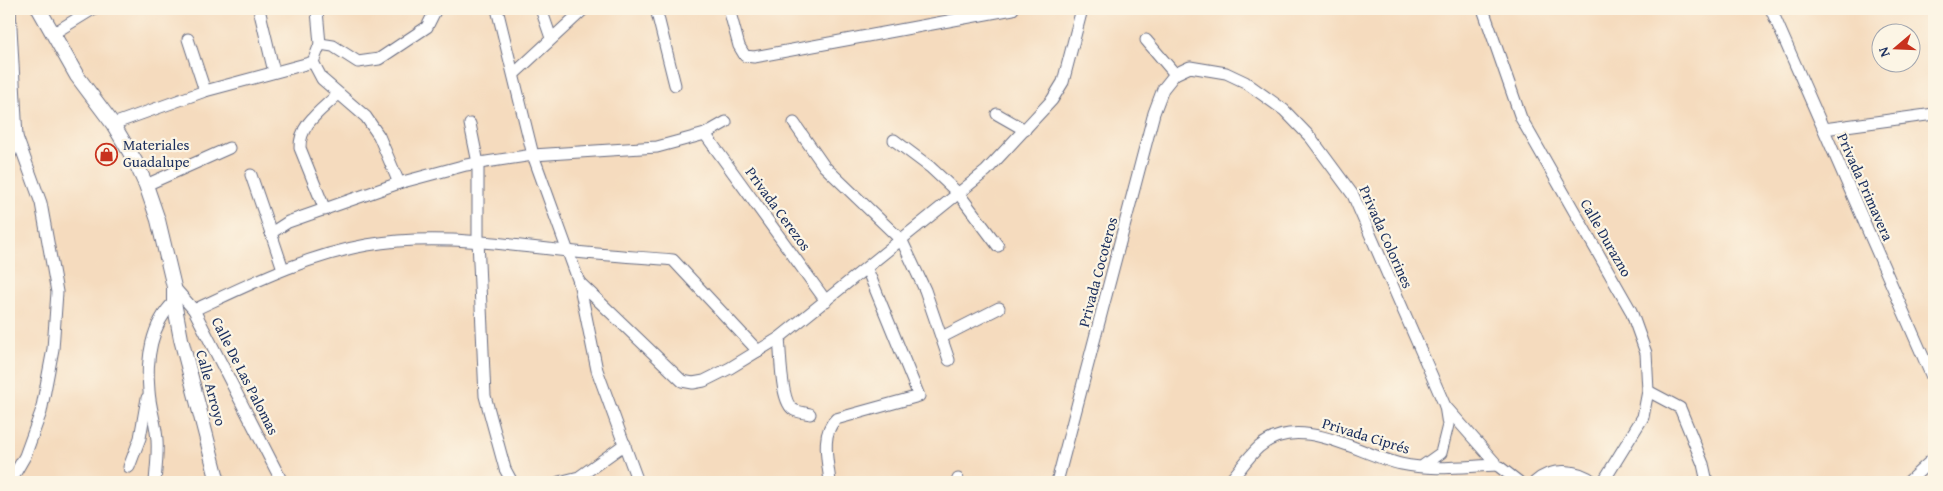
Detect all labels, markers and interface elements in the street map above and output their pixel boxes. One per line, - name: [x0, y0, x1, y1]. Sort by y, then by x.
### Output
- north arrow: [1870, 22, 1920, 72]
- text: N: [1873, 44, 1895, 60]
- street label: Privada Primavera: [1832, 130, 1899, 244]
- place label: Materiales Guadalupe: [123, 134, 190, 172]
- shop icon: Materiales Guadalupe: [95, 142, 119, 166]
- street label: Privada Cerezos: [741, 162, 816, 255]
- street label: Privada Colorines: [1354, 182, 1419, 292]
- street label: Calle Durazno: [1576, 195, 1637, 281]
- street label: Privada Cocoteros: [1073, 214, 1122, 329]
- street label: Calle De Las Palomas: [207, 313, 284, 438]
- street label: Calle Arroyo: [191, 348, 232, 428]
- street label: Privada Ciprés: [1320, 412, 1413, 459]

